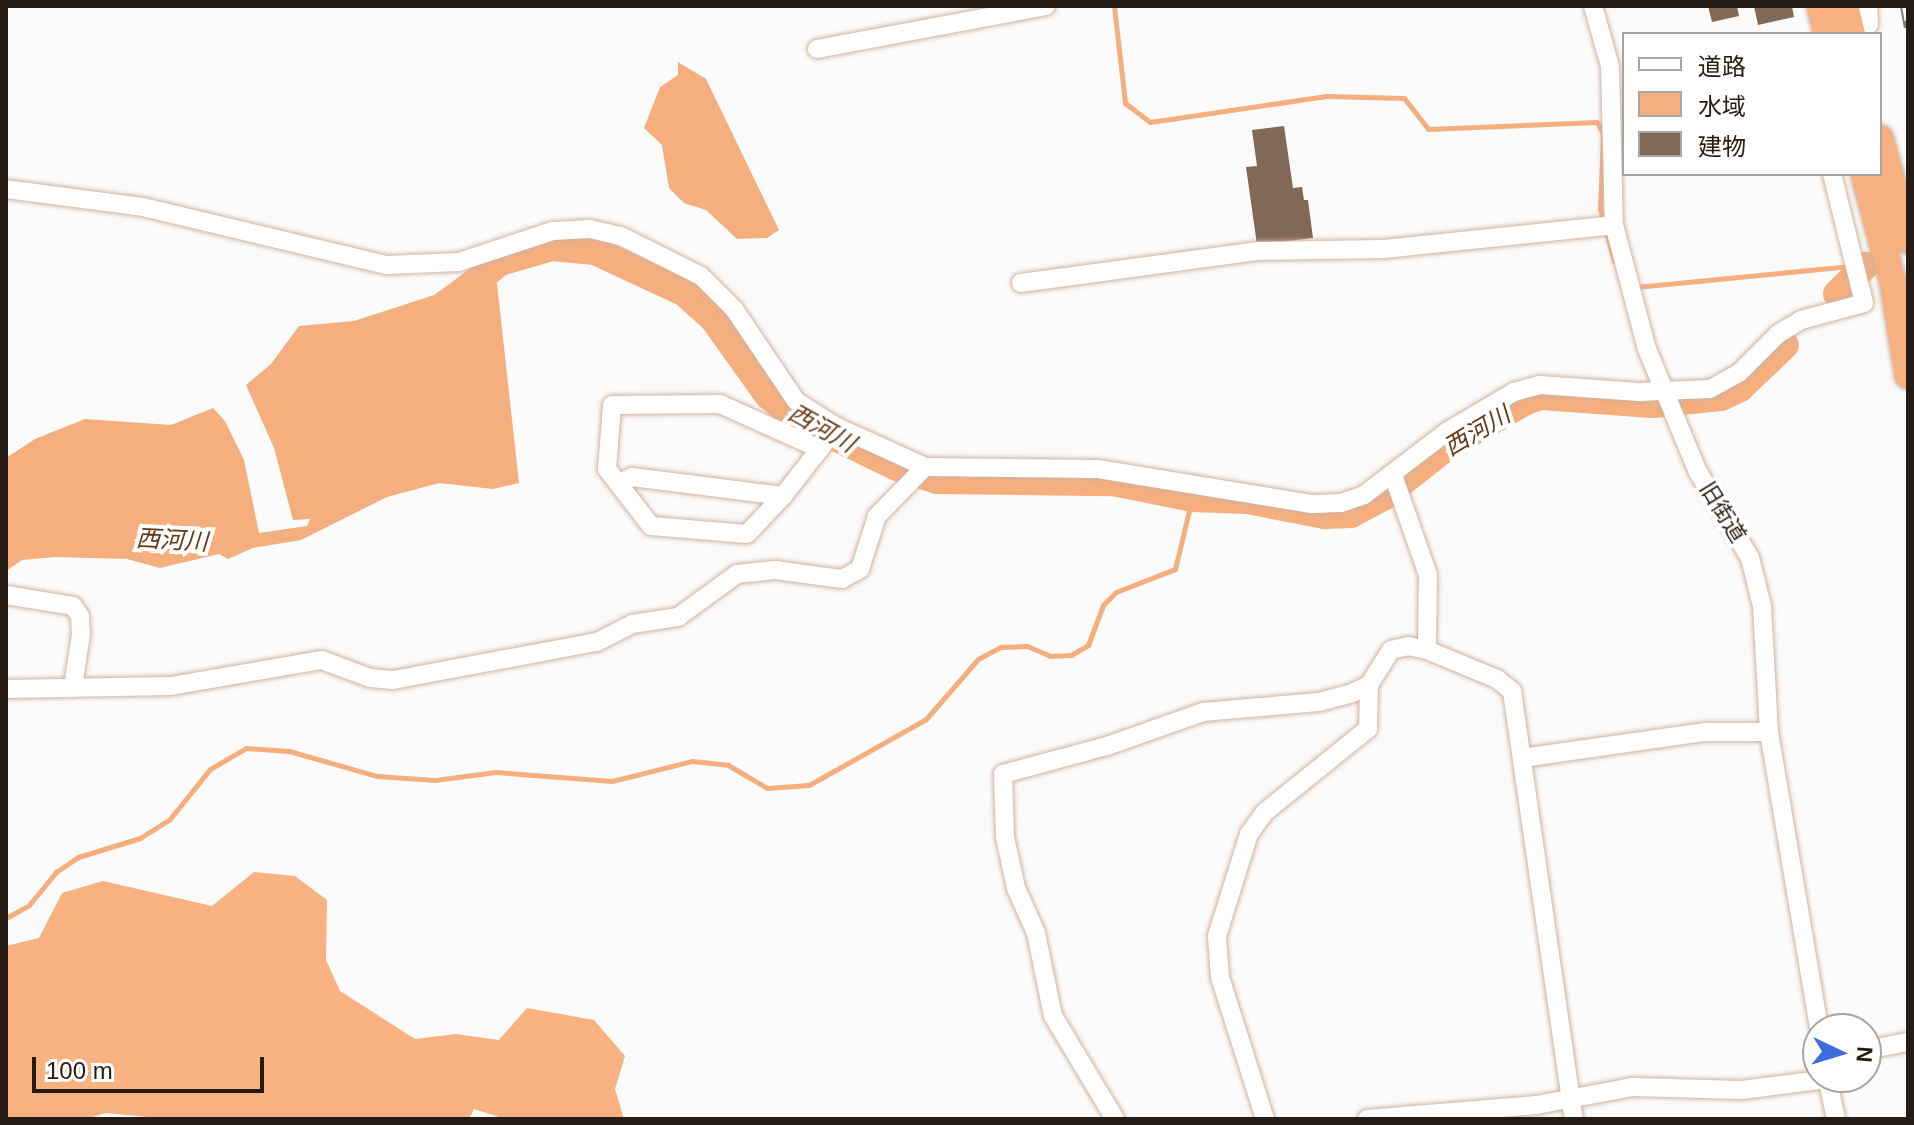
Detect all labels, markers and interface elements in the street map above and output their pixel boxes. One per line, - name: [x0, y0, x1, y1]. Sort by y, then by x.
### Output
- legend: [1622, 32, 1882, 176]
- text: 道路: [1698, 53, 1746, 80]
- text: 水域: [1698, 93, 1746, 120]
- text: 建物: [1698, 133, 1746, 160]
- water label: 西河川: [784, 398, 860, 458]
- water label: 西河川: [1439, 400, 1515, 462]
- street label: 旧街道: [1694, 477, 1752, 547]
- water label: 西河川: [135, 524, 209, 556]
- north arrow: [1802, 1013, 1882, 1093]
- scale bar: [36, 1041, 268, 1091]
- text: N: [1851, 1046, 1877, 1063]
- text: 100 m: [46, 1057, 113, 1084]

